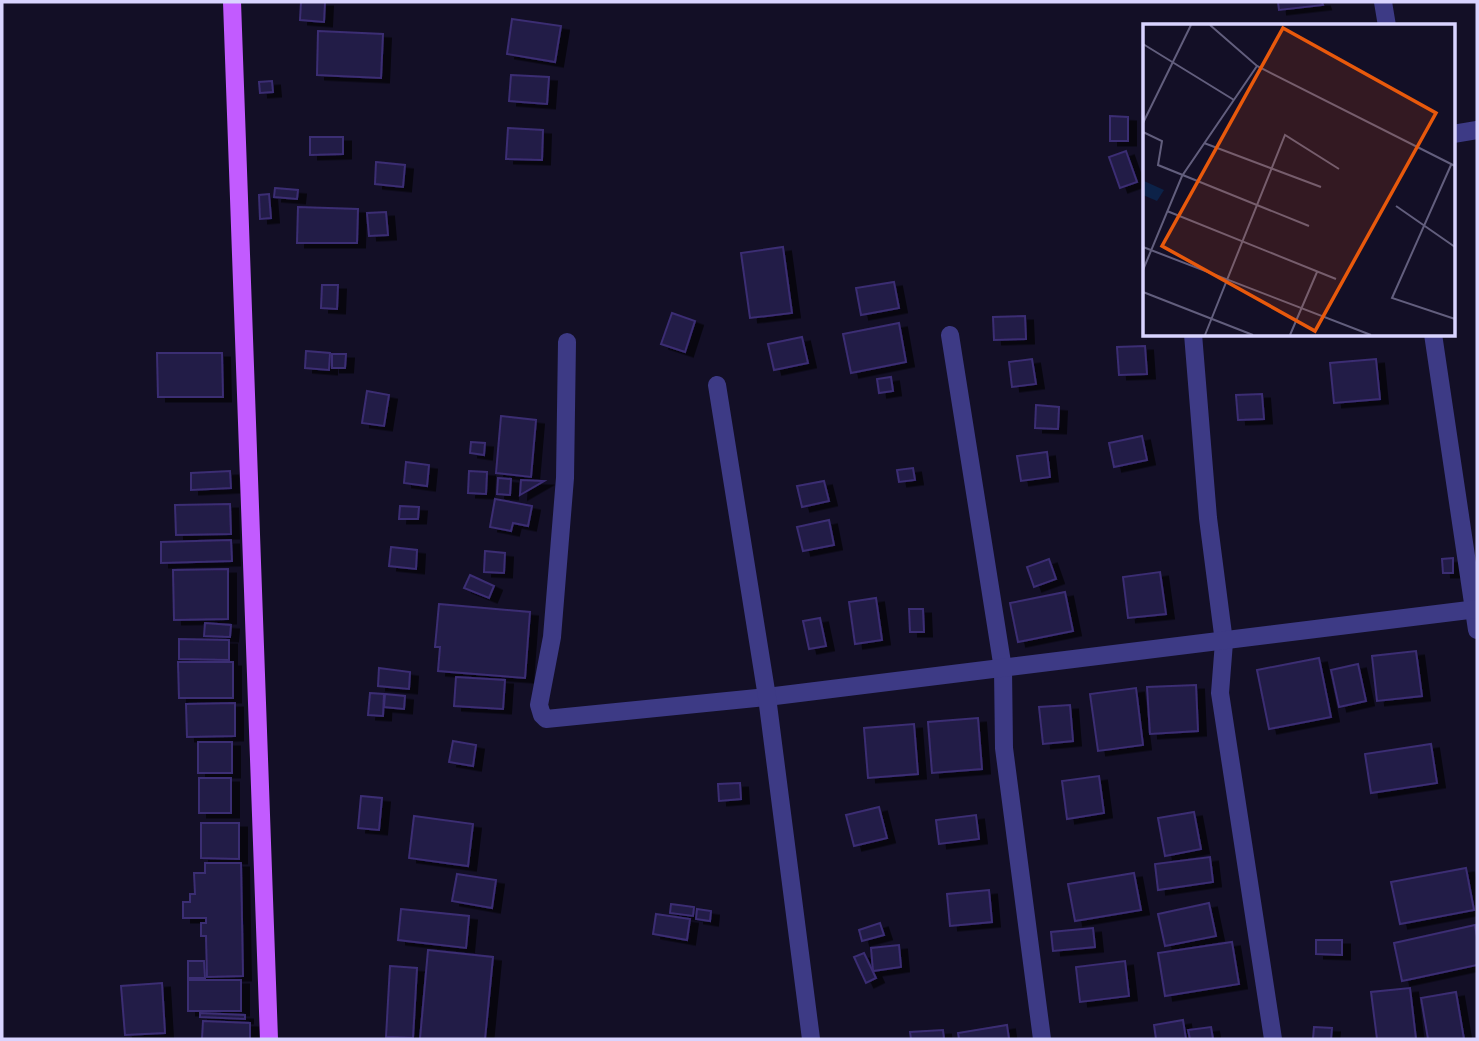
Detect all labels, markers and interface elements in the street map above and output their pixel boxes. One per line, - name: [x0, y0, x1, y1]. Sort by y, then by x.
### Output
- inset map: [1143, 24, 1454, 336]

